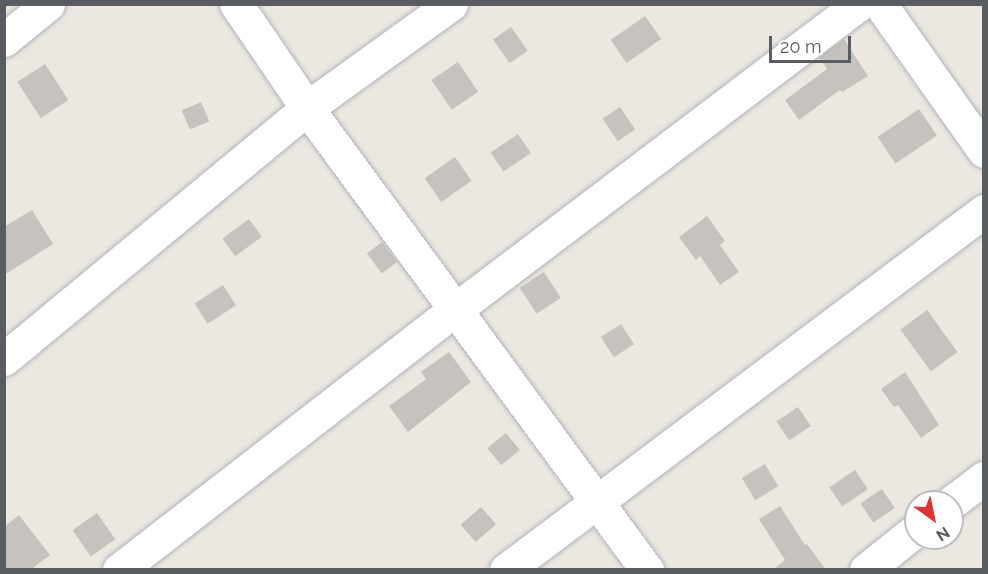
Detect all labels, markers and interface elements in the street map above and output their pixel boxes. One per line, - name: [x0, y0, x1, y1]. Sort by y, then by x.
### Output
- scale bar: [772, 24, 854, 62]
- text: 20 m: [780, 36, 822, 57]
- north arrow: [904, 490, 964, 550]
- text: N: [933, 523, 953, 545]

